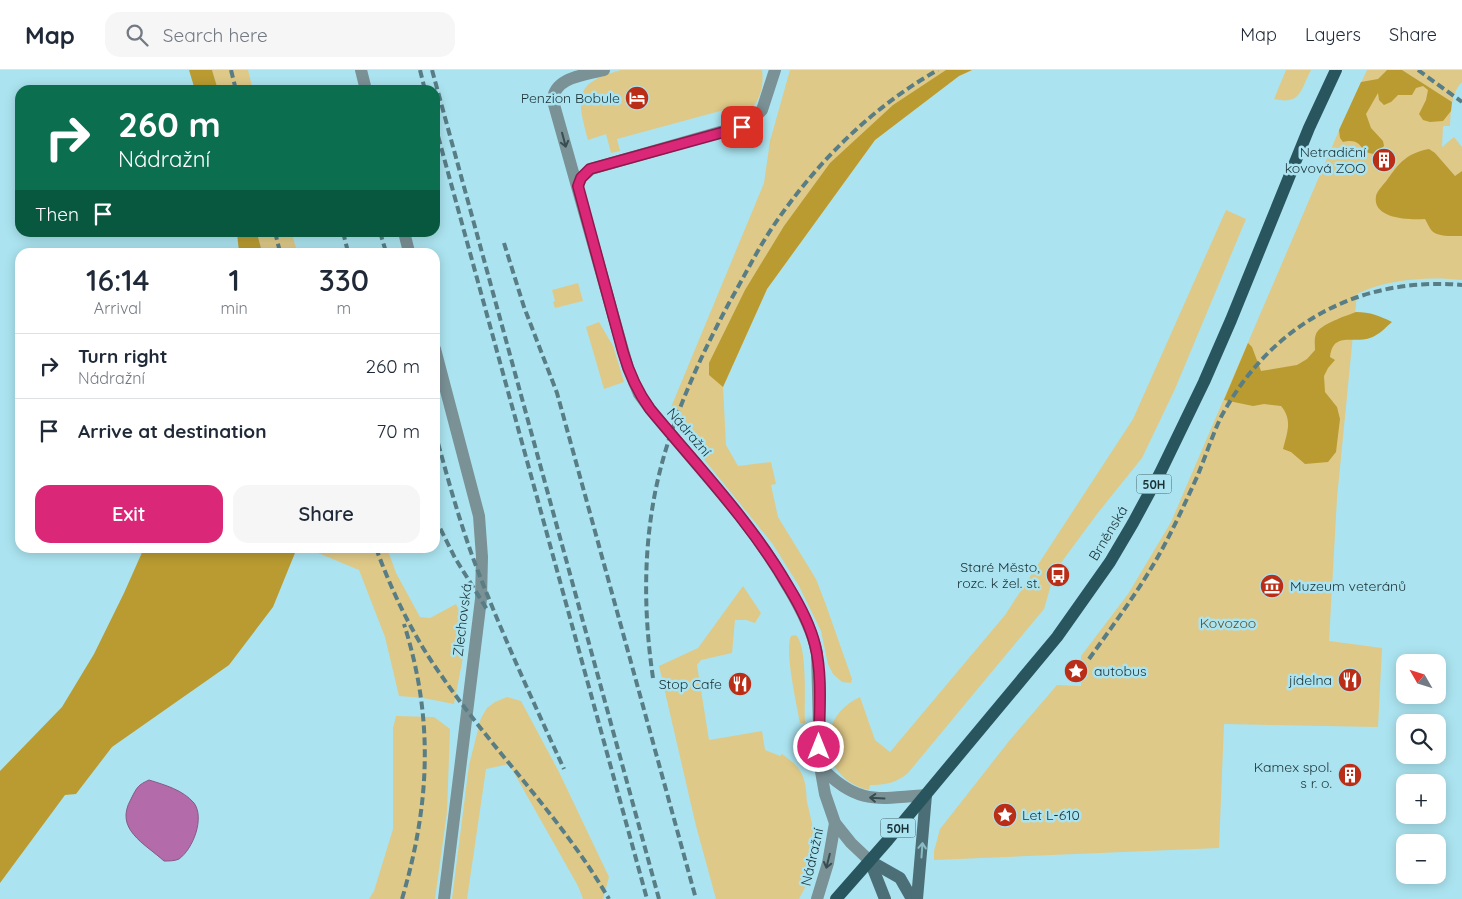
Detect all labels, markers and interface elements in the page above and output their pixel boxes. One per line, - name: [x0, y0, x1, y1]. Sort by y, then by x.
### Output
- search box: [105, 12, 455, 57]
- text: Map: [25, 20, 75, 50]
- icon: search: [123, 21, 151, 49]
- text: Search here: [163, 23, 268, 47]
- text: Map: [1240, 23, 1277, 46]
- text: Layers: [1305, 23, 1361, 46]
- text: Share: [1389, 23, 1437, 46]
- hotel icon: Penzion Bobule: [624, 85, 650, 111]
- place label: Penzion Bobule: [521, 89, 620, 107]
- text: 260 m: [118, 102, 221, 146]
- icon: right: [35, 105, 100, 170]
- pin: [721, 106, 763, 148]
- icon: arrive: [728, 113, 756, 141]
- one-way arrow: [559, 131, 569, 147]
- place label: Netradiční kovová ZOO: [1285, 143, 1366, 177]
- text: Nádražní: [118, 145, 210, 173]
- building icon: Netradiční kovová ZOO: [1371, 147, 1397, 173]
- icon: arrive: [89, 200, 117, 228]
- text: Then: [35, 202, 79, 226]
- text: 16:14: [86, 261, 150, 299]
- text: 1: [228, 261, 240, 299]
- text: 330: [319, 261, 369, 299]
- text: Arrival: [94, 298, 142, 318]
- text: min: [221, 298, 248, 318]
- text: m: [337, 298, 351, 318]
- text: Turn right: [78, 344, 167, 368]
- icon: right: [35, 352, 63, 380]
- text: 260 m: [365, 354, 420, 378]
- text: Nádražní: [78, 368, 145, 388]
- street label: Nádražní: [663, 404, 715, 460]
- icon: arrive: [35, 417, 63, 445]
- text: Arrive at destination: [78, 419, 267, 443]
- text: 70 m: [376, 419, 420, 443]
- road number: 50H: [1136, 474, 1172, 494]
- button: Exit: [35, 485, 223, 543]
- button: Share: [233, 485, 420, 543]
- street label: Brněnská: [1085, 502, 1131, 564]
- place label: Staré Město, rozc. k žel. st.: [957, 558, 1040, 592]
- bus stop icon: Staré Město, rozc. k žel. st.: [1045, 562, 1071, 588]
- museum icon: Muzeum veteránů: [1259, 573, 1285, 599]
- place label: Muzeum veteránů: [1290, 577, 1406, 595]
- street label: Zlechovská: [449, 582, 475, 658]
- park label: Kovozoo: [1200, 614, 1256, 632]
- north arrow: [1396, 654, 1446, 704]
- map controls: [1396, 654, 1446, 884]
- place icon: autobus: [1063, 658, 1089, 684]
- place label: autobus: [1094, 662, 1146, 680]
- restaurant icon: jídelna: [1337, 667, 1363, 693]
- restaurant icon: Stop Cafe: [727, 671, 753, 697]
- place label: jídelna: [1288, 671, 1332, 689]
- place label: Stop Cafe: [659, 675, 722, 693]
- button: search: [1396, 714, 1446, 764]
- position arrow: [792, 720, 844, 772]
- place label: Kamex spol. s r. o.: [1254, 758, 1332, 792]
- building icon: Kamex spol. s r. o.: [1337, 762, 1363, 788]
- button: +: [1396, 774, 1446, 824]
- one-way arrow: [869, 793, 885, 802]
- place icon: Let L-610: [992, 802, 1018, 828]
- place label: Let L-610: [1022, 806, 1080, 824]
- road number: 50H: [880, 818, 916, 838]
- street label: Nádražní: [797, 826, 827, 888]
- button: −: [1396, 834, 1446, 884]
- one-way arrow: [917, 843, 926, 859]
- one-way arrow: [823, 853, 832, 869]

